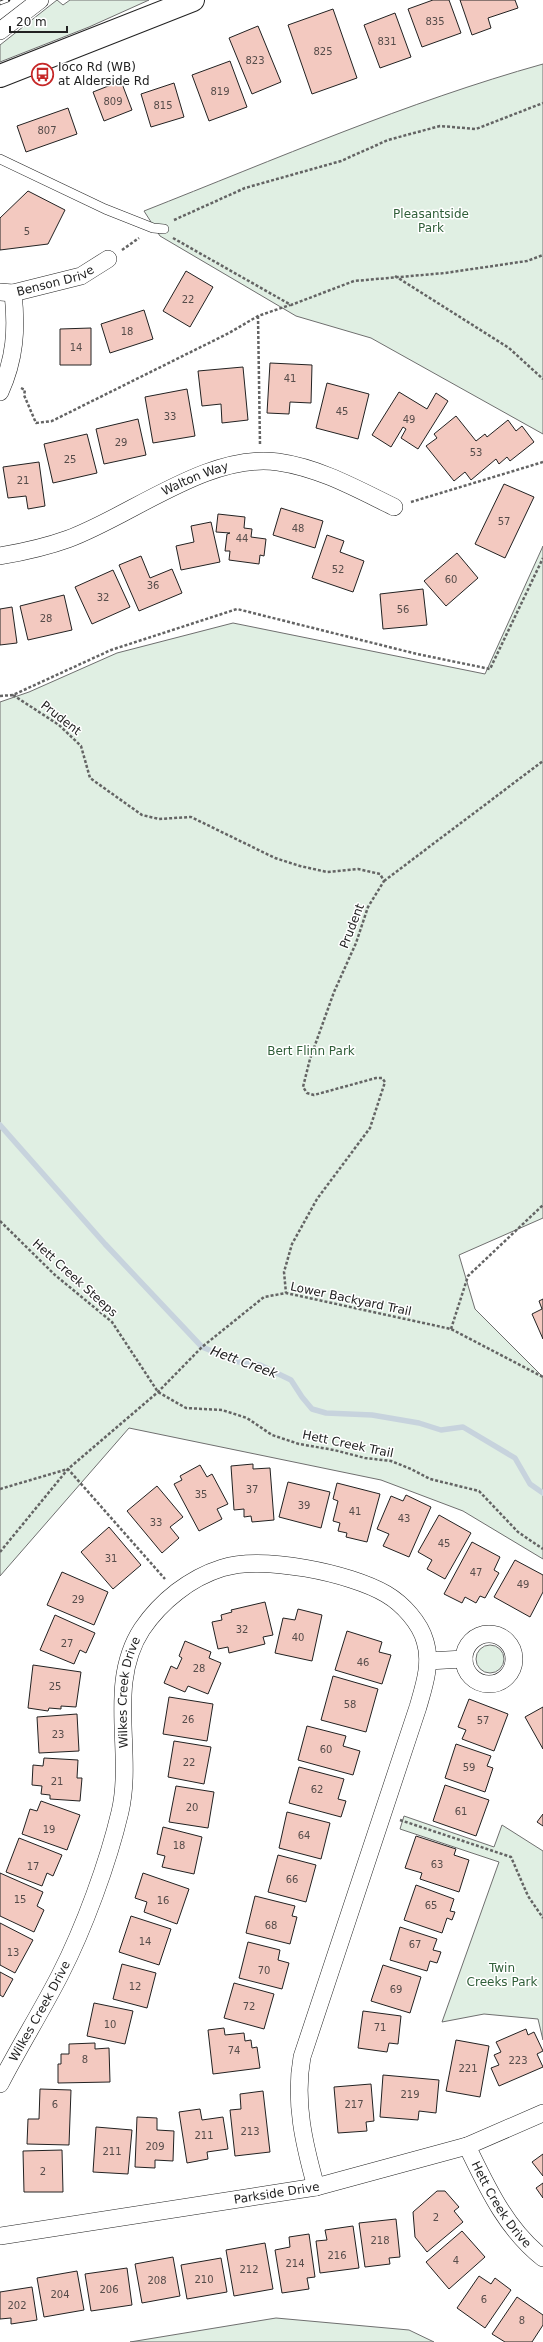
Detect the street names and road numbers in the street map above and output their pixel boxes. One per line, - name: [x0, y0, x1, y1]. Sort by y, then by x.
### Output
- street label: Benson Drive: [15, 263, 97, 299]
- street label: Walton Way: [159, 459, 230, 499]
- street label: Prudent: [38, 698, 84, 738]
- street label: Prudent: [337, 901, 367, 950]
- street label: Hett Creek Steeps: [30, 1236, 120, 1320]
- street label: Lower Backyard Trail: [289, 1279, 413, 1319]
- street label: Hett Creek Trail: [301, 1428, 395, 1460]
- street label: Wilkes Creek Drive: [116, 1634, 143, 1749]
- street label: Wilkes Creek Drive: [6, 1959, 73, 2064]
- street label: Hett Creek Drive: [469, 2159, 534, 2251]
- street label: Parkside Drive: [233, 2180, 320, 2207]

